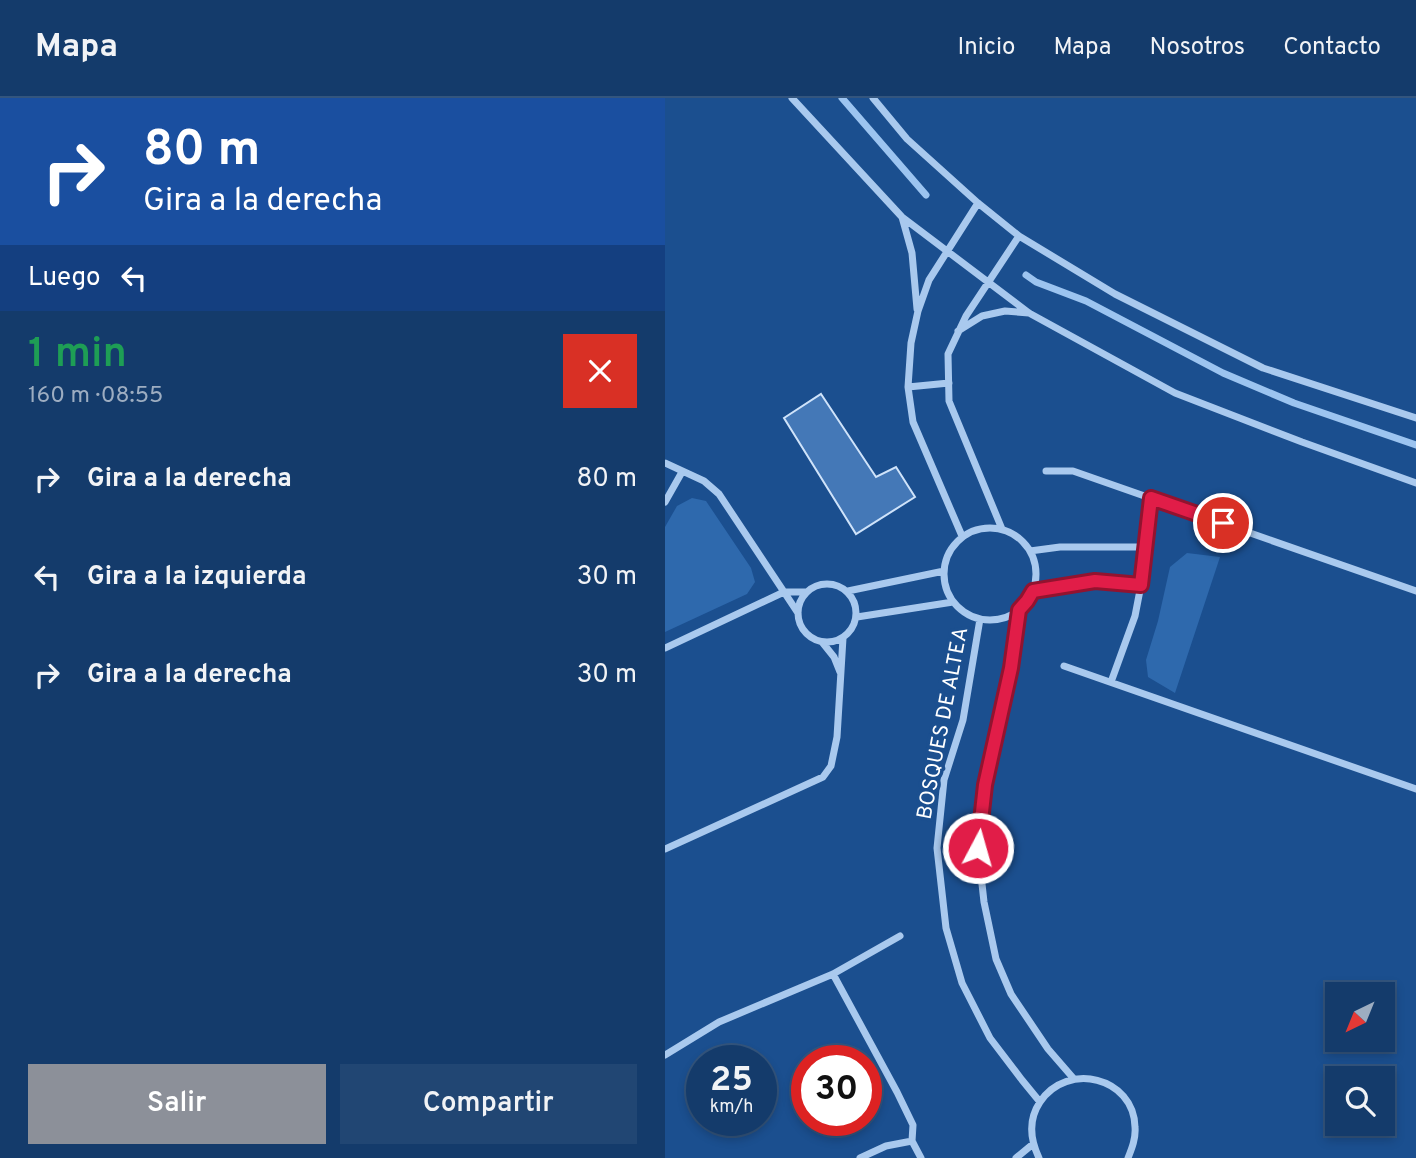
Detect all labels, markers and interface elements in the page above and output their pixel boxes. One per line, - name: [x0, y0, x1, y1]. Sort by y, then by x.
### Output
- text: Mapa: [35, 27, 118, 69]
- text: Inicio: [958, 33, 1015, 63]
- text: Mapa: [1053, 33, 1112, 63]
- text: Nosotros: [1150, 33, 1245, 63]
- text: Contacto: [1283, 33, 1381, 63]
- text: 80 m: [143, 121, 260, 183]
- icon: right: [28, 126, 119, 217]
- text: Gira a la derecha: [143, 182, 382, 222]
- icon: left: [115, 259, 153, 297]
- text: Luego: [28, 262, 101, 295]
- text: 1 min: [28, 329, 127, 382]
- button: close: [563, 334, 637, 408]
- text: 160 m · 08:55: [28, 382, 163, 411]
- icon: right: [28, 460, 66, 498]
- text: Gira a la derecha: [87, 463, 292, 496]
- text: 80 m: [577, 463, 637, 496]
- pin: [1193, 493, 1253, 553]
- icon: arrive: [1204, 504, 1242, 542]
- icon: left: [28, 558, 66, 596]
- text: Gira a la izquierda: [87, 561, 306, 594]
- text: 30 m: [577, 561, 637, 594]
- street label: BOSQUES DE ALTEA: [912, 625, 975, 822]
- icon: right: [28, 656, 66, 694]
- text: Gira a la derecha: [87, 659, 292, 692]
- text: 30 m: [577, 659, 637, 692]
- position arrow: [941, 811, 1015, 885]
- north arrow: [1325, 982, 1395, 1052]
- map controls: [1325, 982, 1395, 1136]
- speed limit sign: 30: [791, 1045, 882, 1136]
- text: 25: [710, 1059, 753, 1103]
- button: Salir: [28, 1064, 326, 1144]
- button: Compartir: [340, 1064, 637, 1144]
- button: search: [1325, 1066, 1395, 1136]
- text: km/h: [710, 1096, 753, 1119]

